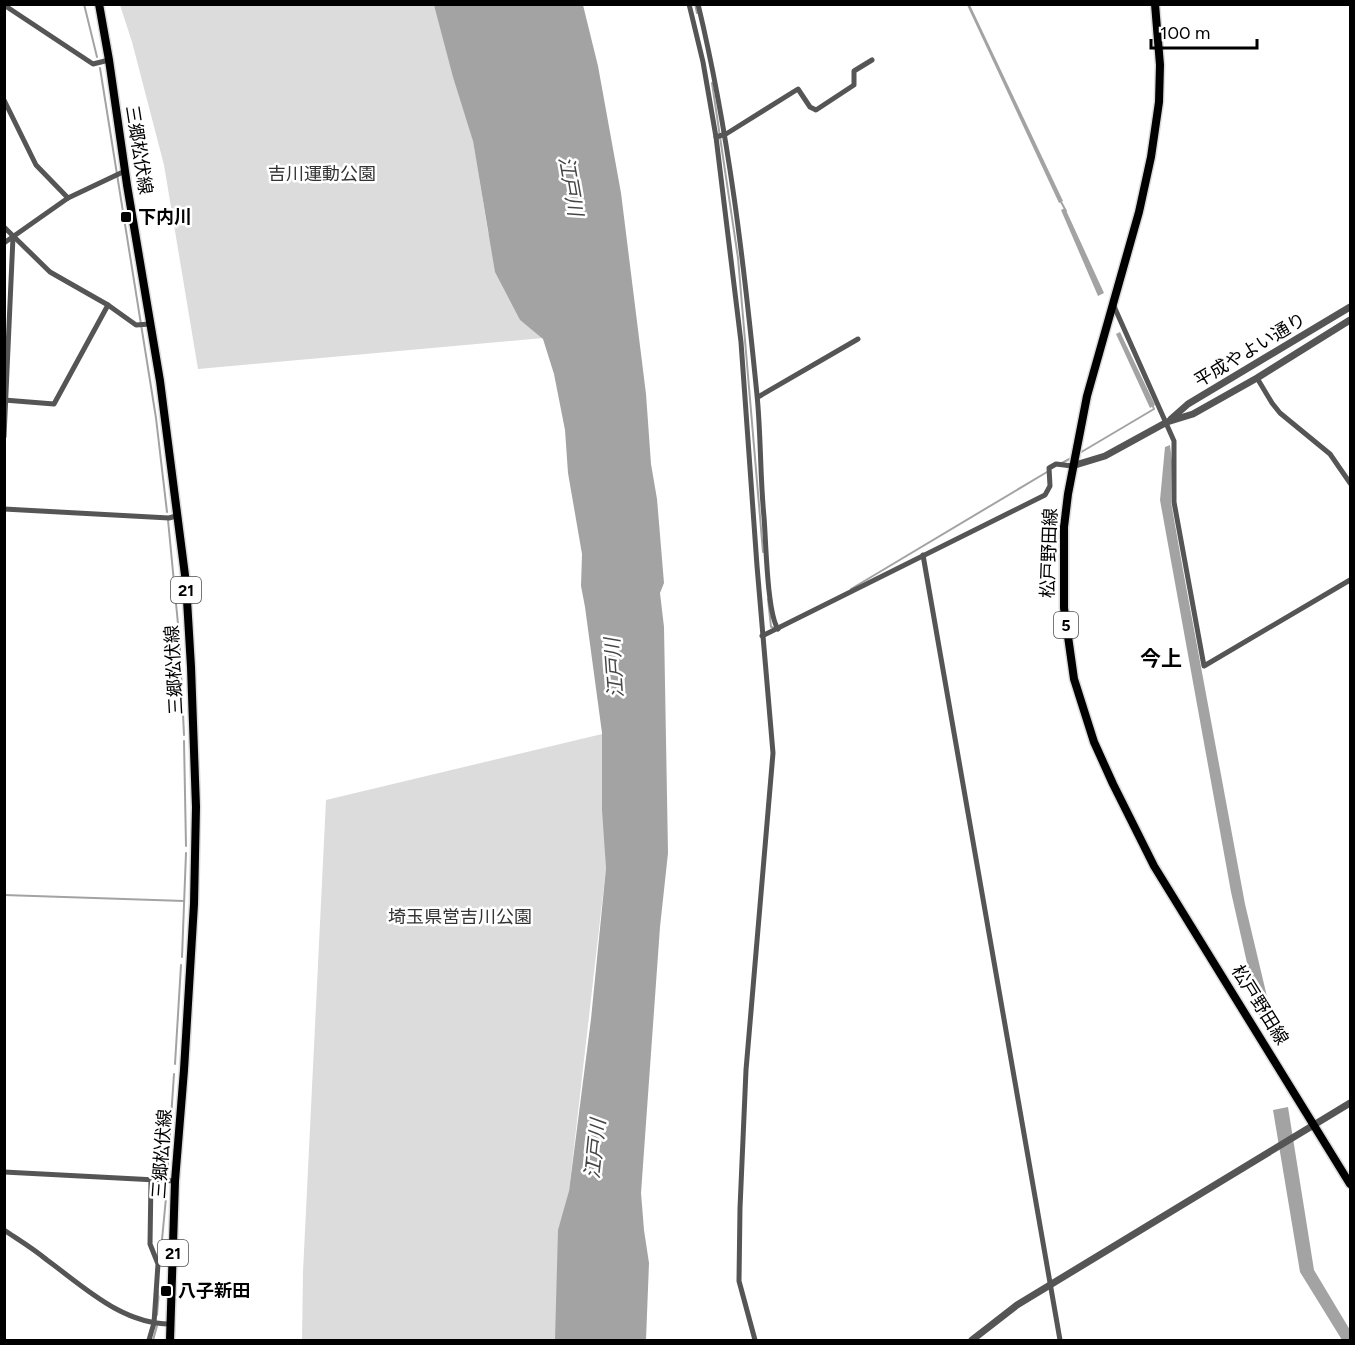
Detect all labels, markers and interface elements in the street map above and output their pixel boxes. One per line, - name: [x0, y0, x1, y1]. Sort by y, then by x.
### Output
- scale bar: [1151, 12, 1258, 50]
- text: 100 m: [1160, 22, 1210, 44]
- street label: 三郷松伏線: [121, 104, 157, 196]
- water label: 江戸川: [554, 154, 588, 220]
- park label: 吉川運動公園: [268, 163, 376, 185]
- place label: 下内川: [138, 206, 192, 228]
- marker: 下内川: [119, 210, 133, 224]
- street label: 平成やよい通り: [1190, 308, 1310, 392]
- street label: 松戸野田線: [1036, 508, 1062, 598]
- road number: 21: [171, 577, 201, 603]
- road number: 5: [1054, 612, 1078, 638]
- street label: 三郷松伏線: [161, 624, 187, 716]
- water label: 江戸川: [600, 635, 628, 699]
- district label: 今上: [1140, 646, 1182, 671]
- park label: 埼玉県営吉川公園: [388, 906, 532, 928]
- street label: 松戸野田線: [1227, 961, 1293, 1049]
- street label: 三郷松伏線: [148, 1108, 176, 1200]
- water label: 江戸川: [580, 1116, 610, 1180]
- road number: 21: [158, 1240, 188, 1266]
- place label: 八子新田: [178, 1280, 250, 1302]
- marker: 八子新田: [159, 1284, 173, 1298]

